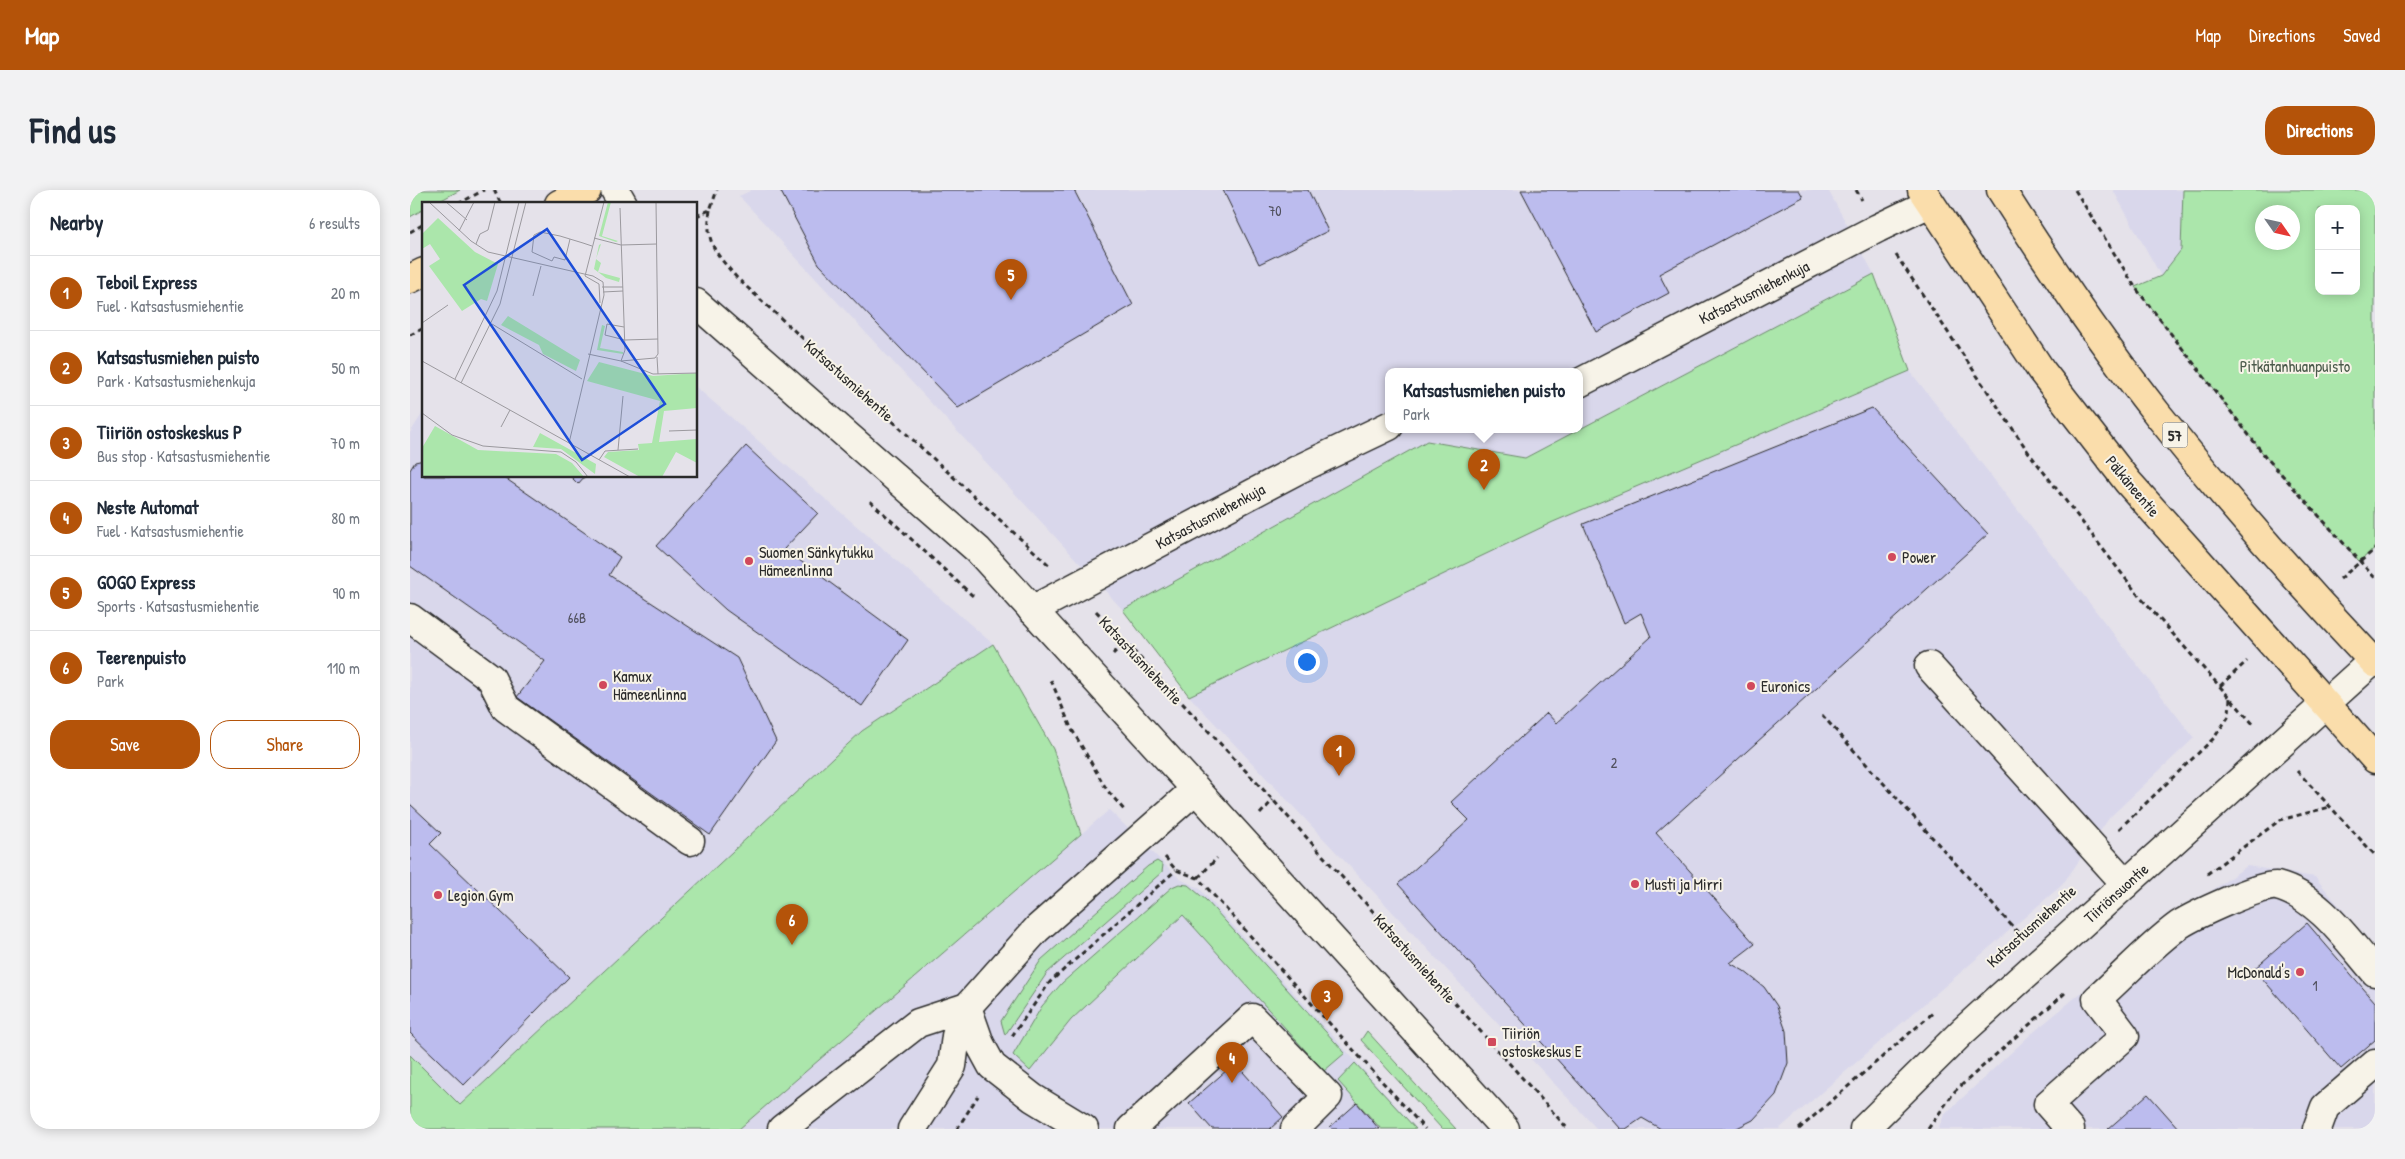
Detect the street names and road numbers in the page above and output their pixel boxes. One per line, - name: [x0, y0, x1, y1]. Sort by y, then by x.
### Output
- street label: Katsastusmiehenkuja: [1695, 255, 1813, 329]
- street label: Katsastusmiehentie: [799, 334, 899, 427]
- road number: 57: [2162, 422, 2188, 448]
- street label: Pälkäneentie: [2101, 451, 2166, 522]
- street label: Katsastusmiehenkuja: [1151, 478, 1269, 554]
- street label: Katsastusmiehentie: [1094, 611, 1188, 709]
- street label: Tiiriönsuontie: [2079, 858, 2153, 928]
- street label: Katsastusmiehentie: [1981, 879, 2081, 972]
- street label: Katsastusmiehentie: [1369, 908, 1462, 1008]

